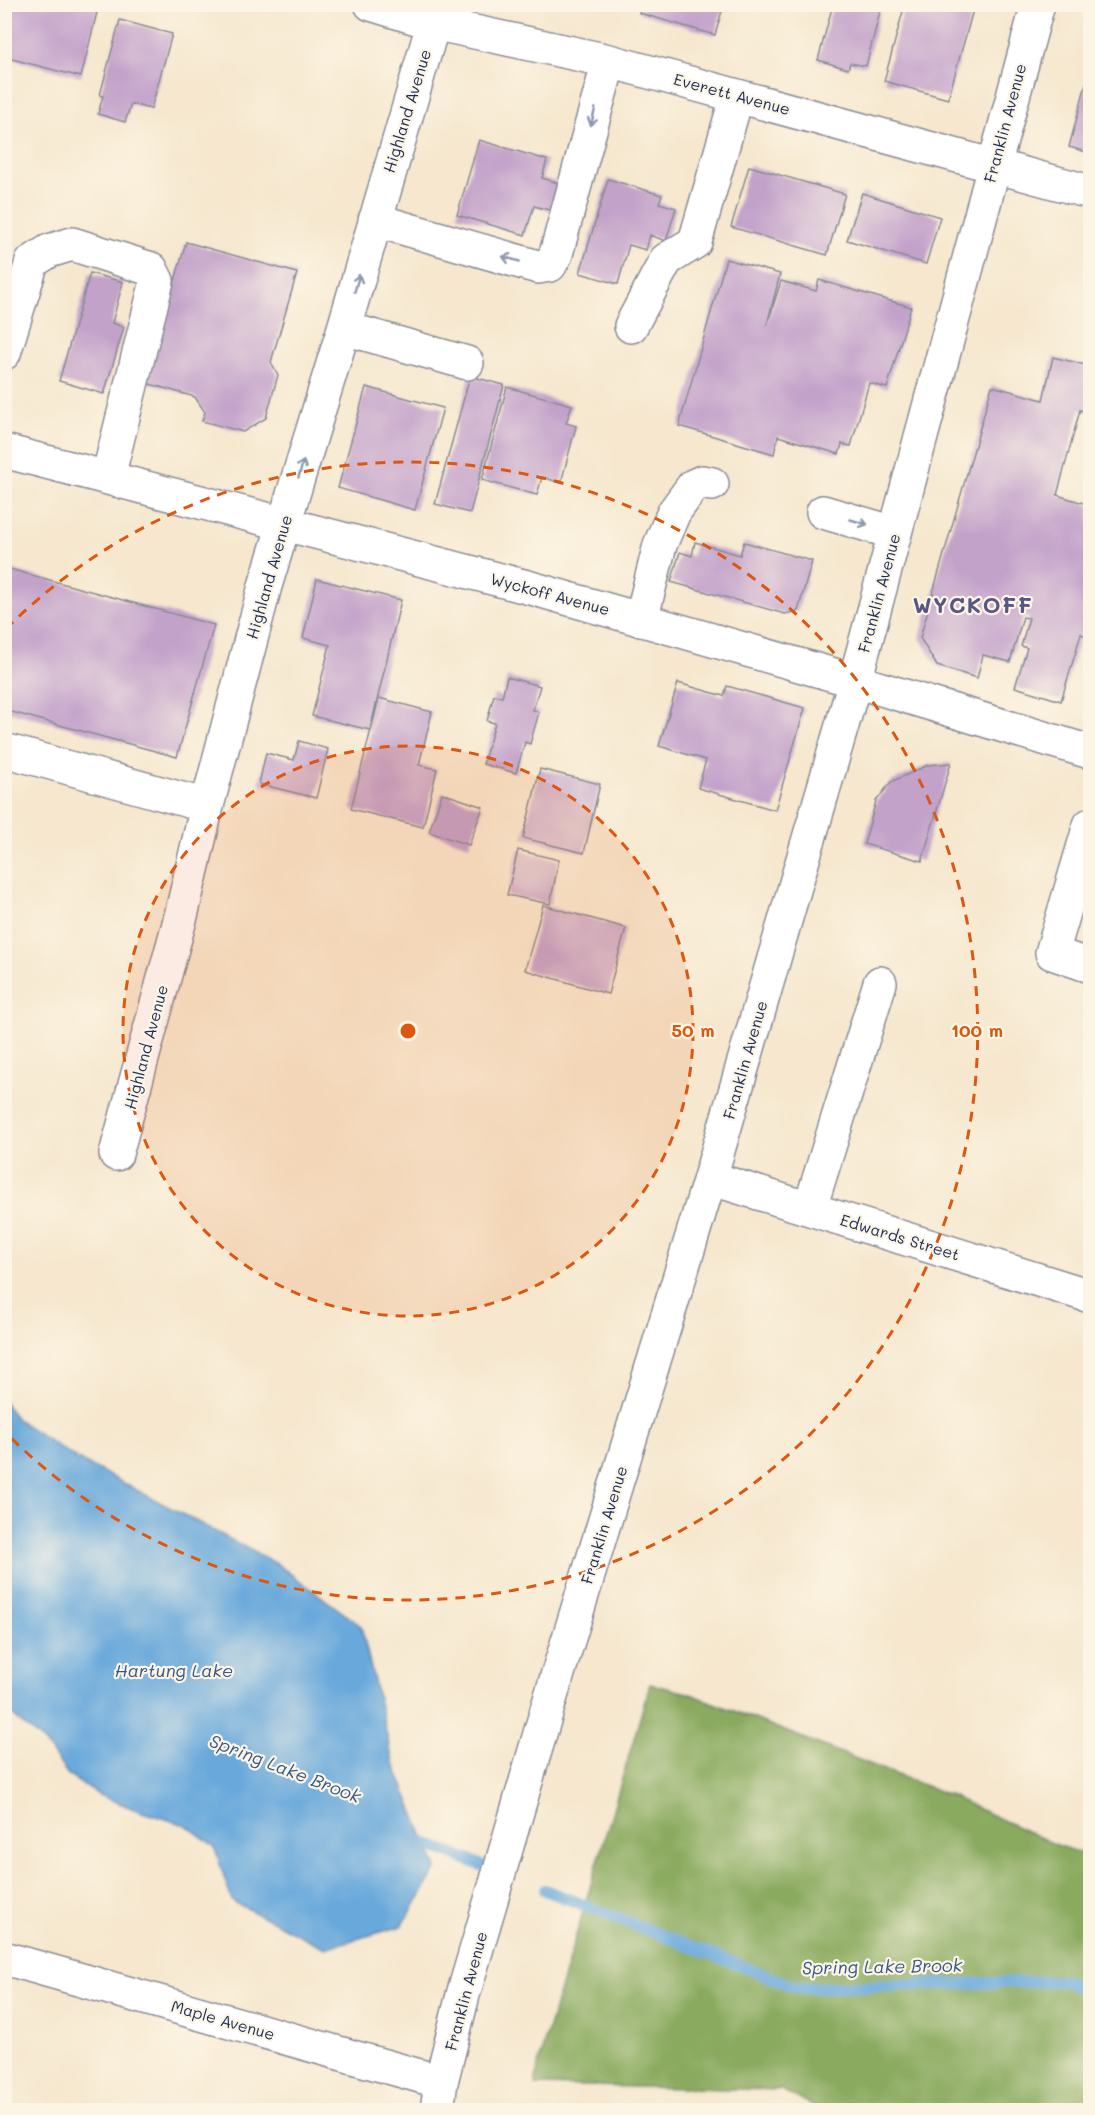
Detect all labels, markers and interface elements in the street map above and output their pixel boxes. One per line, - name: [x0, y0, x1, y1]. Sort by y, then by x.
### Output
- street label: Highland Avenue: [378, 47, 435, 175]
- street label: Franklin Avenue: [979, 61, 1031, 185]
- street label: Everett Avenue: [671, 68, 793, 119]
- one-way arrow: [587, 107, 599, 126]
- one-way arrow: [502, 253, 521, 264]
- one-way arrow: [352, 273, 363, 292]
- one-way arrow: [296, 460, 307, 479]
- street label: Highland Avenue: [241, 512, 296, 641]
- one-way arrow: [849, 517, 868, 529]
- street label: Franklin Avenue: [853, 531, 905, 655]
- street label: Wyckoff Avenue: [488, 567, 612, 620]
- district label: WYCKOFF: [913, 590, 1033, 619]
- street label: Highland Avenue: [119, 982, 172, 1111]
- street label: Franklin Avenue: [718, 998, 772, 1122]
- text: 50 m: [672, 1018, 714, 1042]
- text: 100 m: [951, 1018, 1003, 1042]
- centre of rings: [398, 1021, 418, 1041]
- street label: Edwards Street: [838, 1208, 962, 1265]
- street label: Franklin Avenue: [576, 1463, 631, 1587]
- water label: Hartung Lake: [115, 1658, 233, 1682]
- water label: Spring Lake Brook: [206, 1728, 365, 1808]
- street label: Franklin Avenue: [440, 1929, 492, 2053]
- water label: Spring Lake Brook: [802, 1953, 963, 1979]
- street label: Maple Avenue: [169, 1995, 277, 2044]

